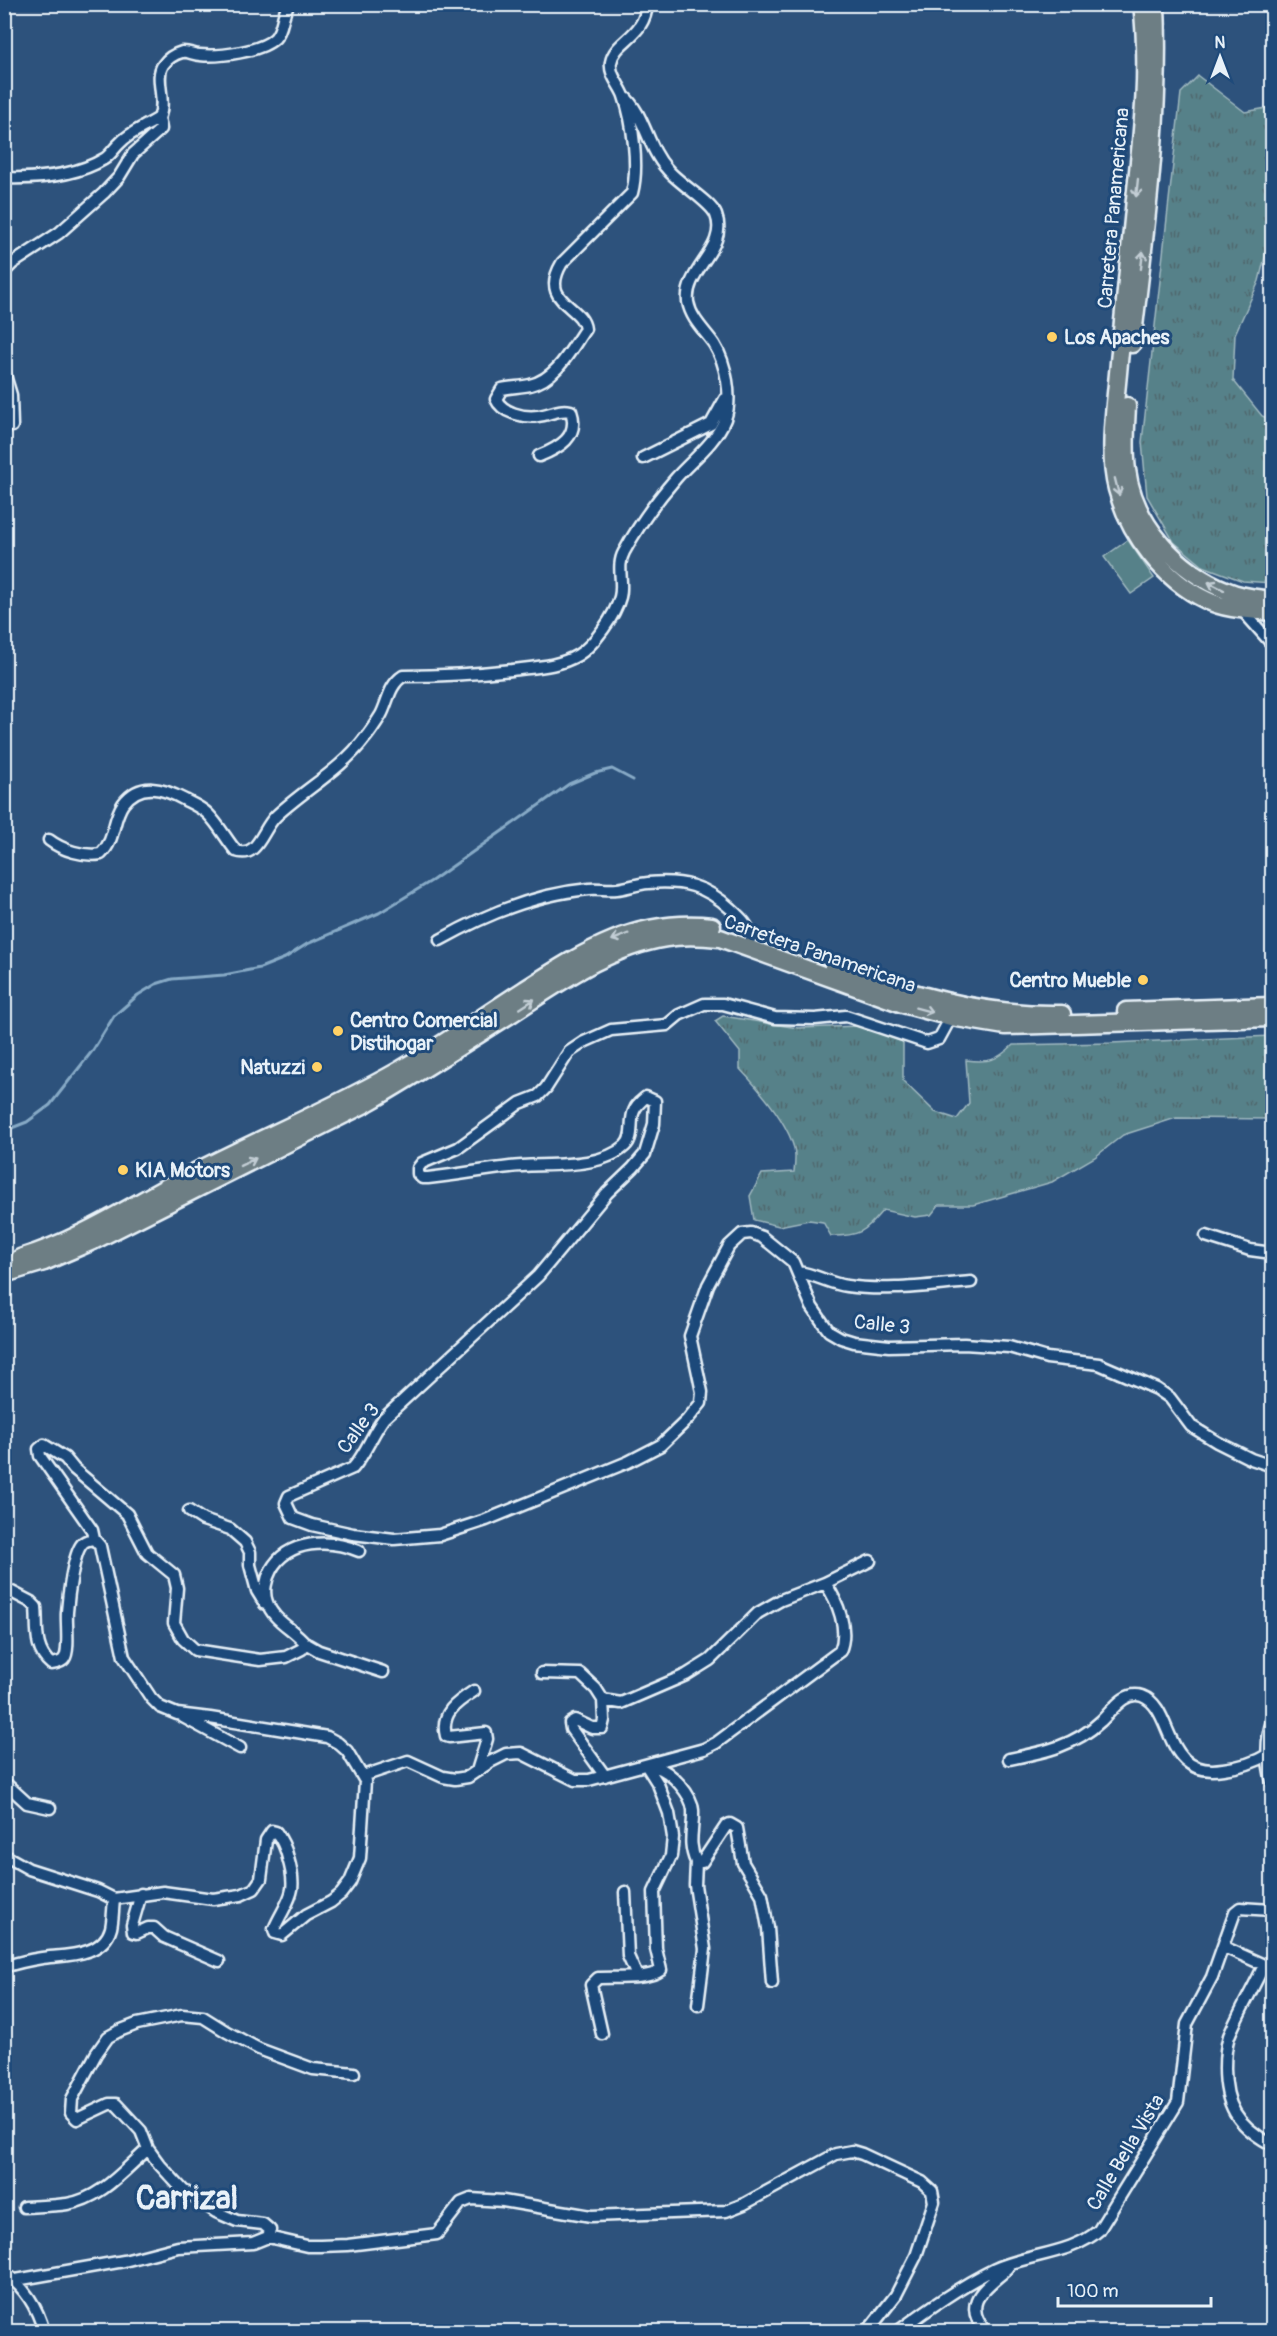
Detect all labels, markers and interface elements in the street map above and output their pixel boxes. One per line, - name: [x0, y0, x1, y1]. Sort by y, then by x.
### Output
- north arrow: [1190, 27, 1250, 87]
- text: N: [1215, 33, 1226, 53]
- street label: Carretera Panamericana: [1092, 107, 1135, 309]
- one-way arrow: [1131, 178, 1142, 198]
- one-way arrow: [1137, 251, 1148, 271]
- place label: Los Apaches: [1064, 325, 1169, 350]
- marker: Los Apaches: [1045, 330, 1059, 344]
- one-way arrow: [1112, 477, 1124, 496]
- one-way arrow: [1208, 579, 1226, 591]
- street label: Carretera Panamericana: [721, 909, 919, 998]
- one-way arrow: [612, 932, 630, 943]
- place label: Centro Mueble: [1009, 968, 1132, 993]
- marker: Centro Mueble: [1136, 973, 1150, 987]
- one-way arrow: [518, 997, 535, 1010]
- one-way arrow: [914, 1005, 933, 1016]
- place label: Centro Comercial Distihogar: [350, 1008, 498, 1056]
- marker: Centro Comercial Distihogar: [331, 1024, 345, 1038]
- place label: Natuzzi: [240, 1055, 305, 1080]
- marker: Natuzzi: [310, 1060, 324, 1074]
- one-way arrow: [238, 1155, 256, 1167]
- place label: KIA Motors: [135, 1158, 230, 1183]
- marker: KIA Motors: [116, 1163, 130, 1177]
- street label: Calle 3: [853, 1309, 911, 1340]
- street label: Calle 3: [332, 1398, 385, 1459]
- street label: Calle Bella Vista: [1081, 2089, 1170, 2215]
- district label: Carrizal: [136, 2179, 238, 2219]
- scale bar: [1058, 2270, 1211, 2308]
- text: 100 m: [1067, 2280, 1119, 2303]

